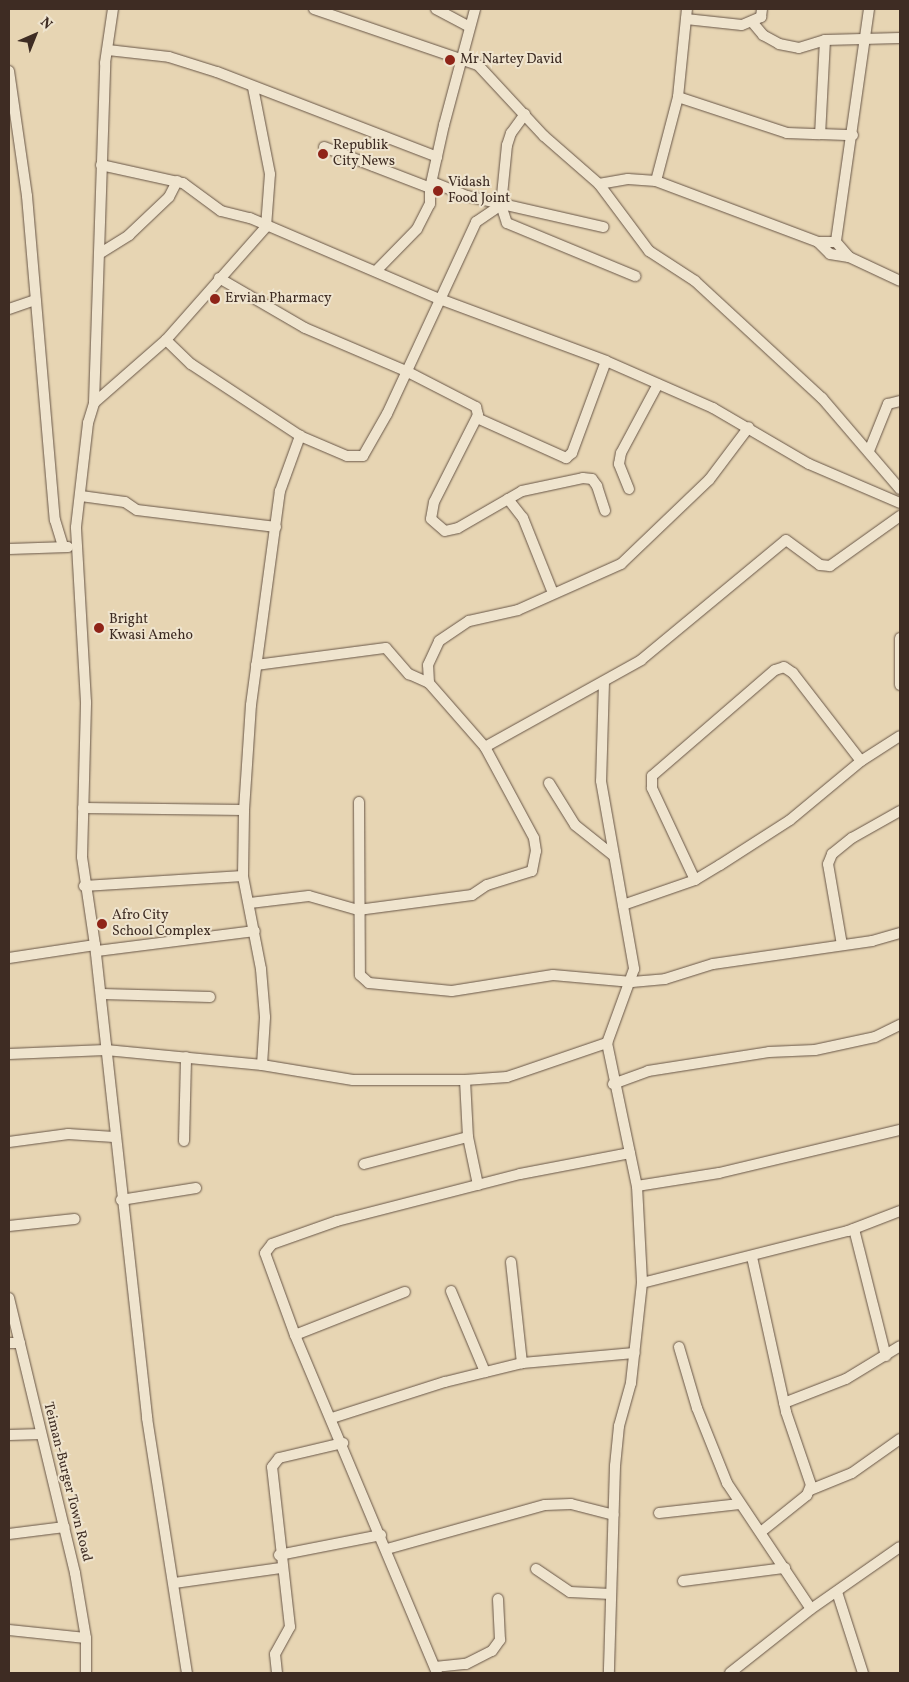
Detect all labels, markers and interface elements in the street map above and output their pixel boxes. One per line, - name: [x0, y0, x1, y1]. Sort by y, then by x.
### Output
- north arrow: [10, 10, 60, 60]
- text: N: [36, 13, 56, 34]
- place label: Mr Nartey David: [460, 52, 563, 68]
- marker: Mr Nartey David: [444, 54, 456, 66]
- place label: Republik City News: [333, 138, 395, 170]
- marker: Republik City News: [317, 148, 329, 160]
- place label: Vidash Food Joint: [448, 175, 510, 208]
- marker: Vidash Food Joint: [432, 185, 444, 197]
- place label: Ervian Pharmacy: [225, 291, 332, 307]
- marker: Ervian Pharmacy: [209, 293, 221, 305]
- place label: Bright Kwasi Ameho: [109, 612, 193, 644]
- marker: Bright Kwasi Ameho: [93, 622, 105, 634]
- place label: Afro City School Complex: [112, 908, 211, 940]
- marker: Afro City School Complex: [96, 918, 108, 930]
- street label: Teiman-Burger Town Road: [39, 1400, 95, 1564]

